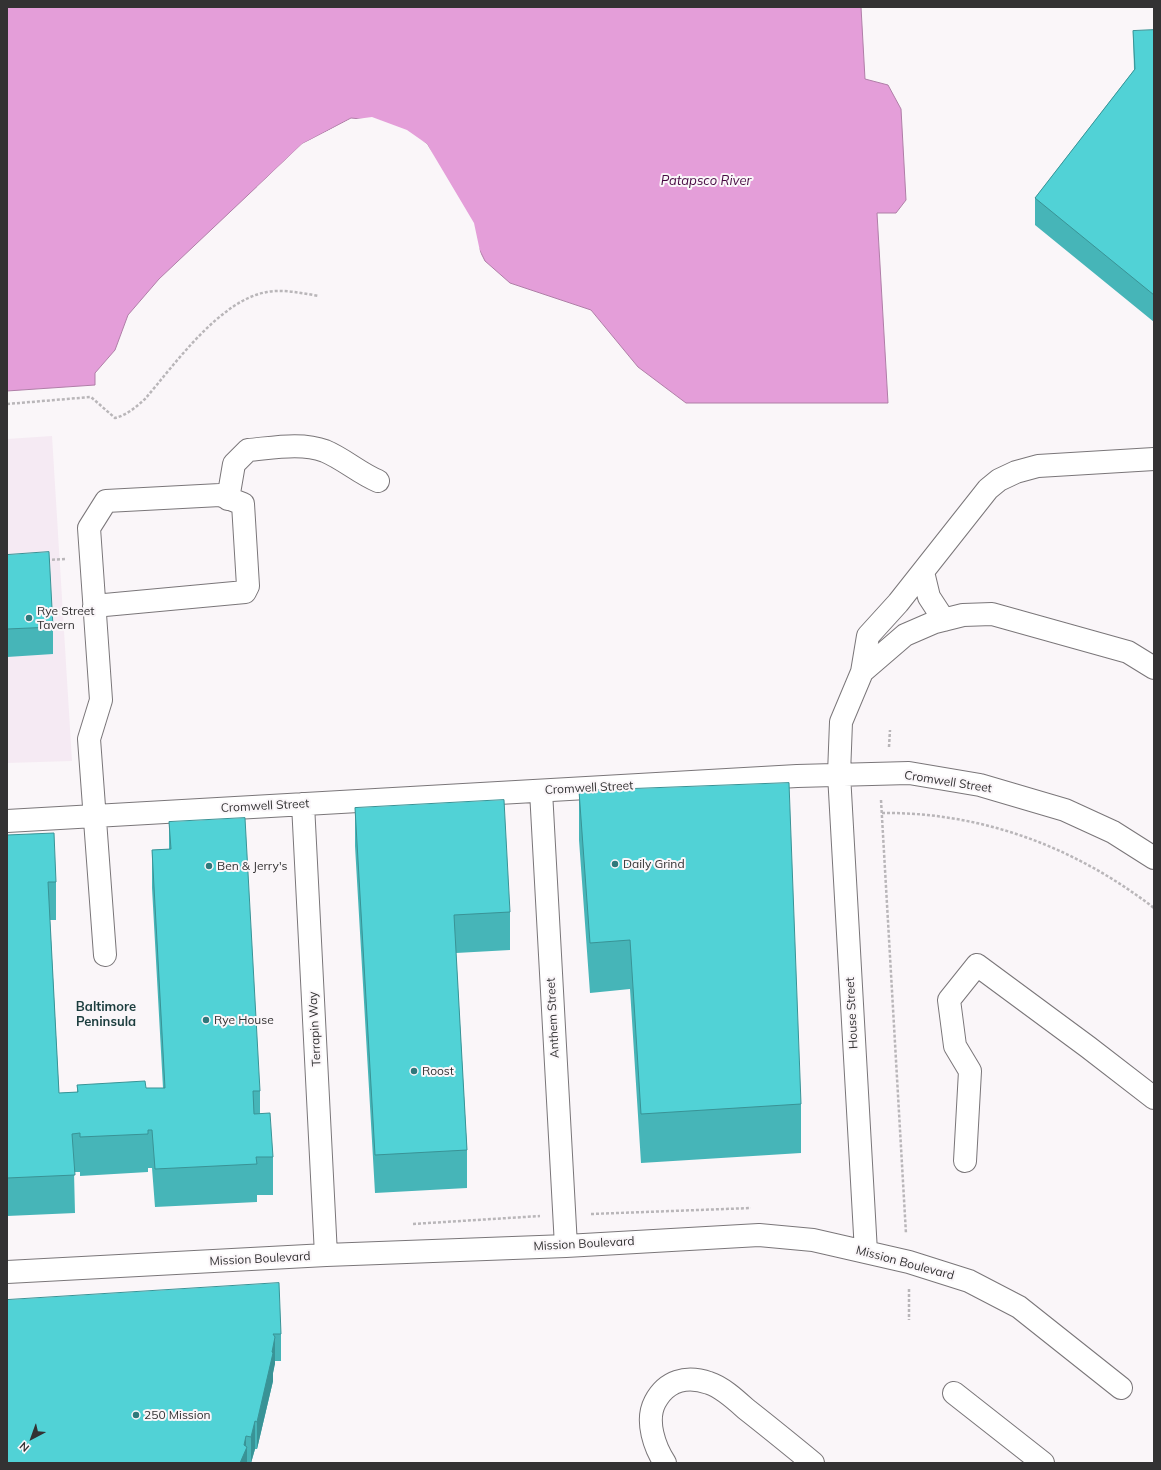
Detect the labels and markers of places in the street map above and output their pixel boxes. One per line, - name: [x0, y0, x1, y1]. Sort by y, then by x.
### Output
- place label: Rye Street Tavern: [37, 604, 94, 632]
- marker: Rye Street Tavern: [24, 613, 34, 623]
- place label: Daily Grind: [623, 857, 685, 871]
- place label: Ben & Jerry's: [217, 859, 288, 873]
- marker: Daily Grind: [610, 859, 620, 869]
- marker: Ben & Jerry's: [204, 861, 214, 871]
- place label: Rye House: [214, 1013, 274, 1027]
- marker: Rye House: [201, 1015, 211, 1025]
- place label: Roost: [422, 1064, 454, 1078]
- marker: Roost: [409, 1066, 419, 1076]
- place label: 250 Mission: [144, 1408, 211, 1422]
- marker: 250 Mission: [131, 1410, 141, 1420]

